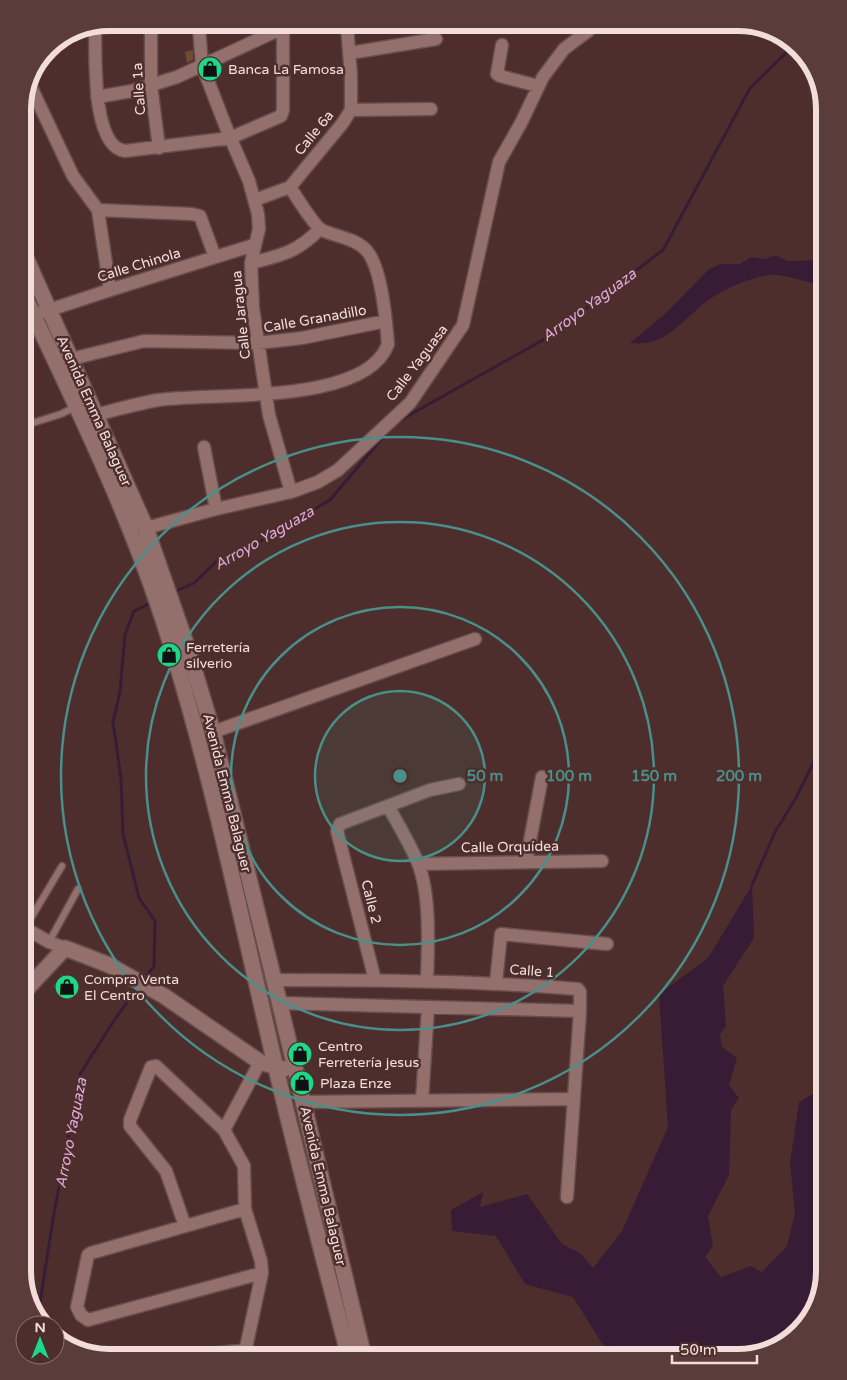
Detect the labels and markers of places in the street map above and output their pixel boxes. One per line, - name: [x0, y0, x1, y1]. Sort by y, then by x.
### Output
- shop icon: Banca La Famosa: [197, 56, 223, 82]
- place label: Banca La Famosa: [228, 61, 344, 78]
- place label: Ferretería silverio: [186, 639, 250, 672]
- shop icon: Ferretería silverio: [156, 642, 182, 668]
- centre of rings: [391, 767, 409, 785]
- place label: Compra Venta El Centro: [84, 971, 179, 1004]
- shop icon: Compra Venta El Centro: [54, 974, 80, 1000]
- place label: Centro Ferretería jesus: [318, 1038, 420, 1071]
- shop icon: Centro Ferretería jesus: [287, 1041, 313, 1067]
- shop icon: Plaza Enze: [289, 1070, 315, 1096]
- place label: Plaza Enze: [320, 1075, 391, 1092]

